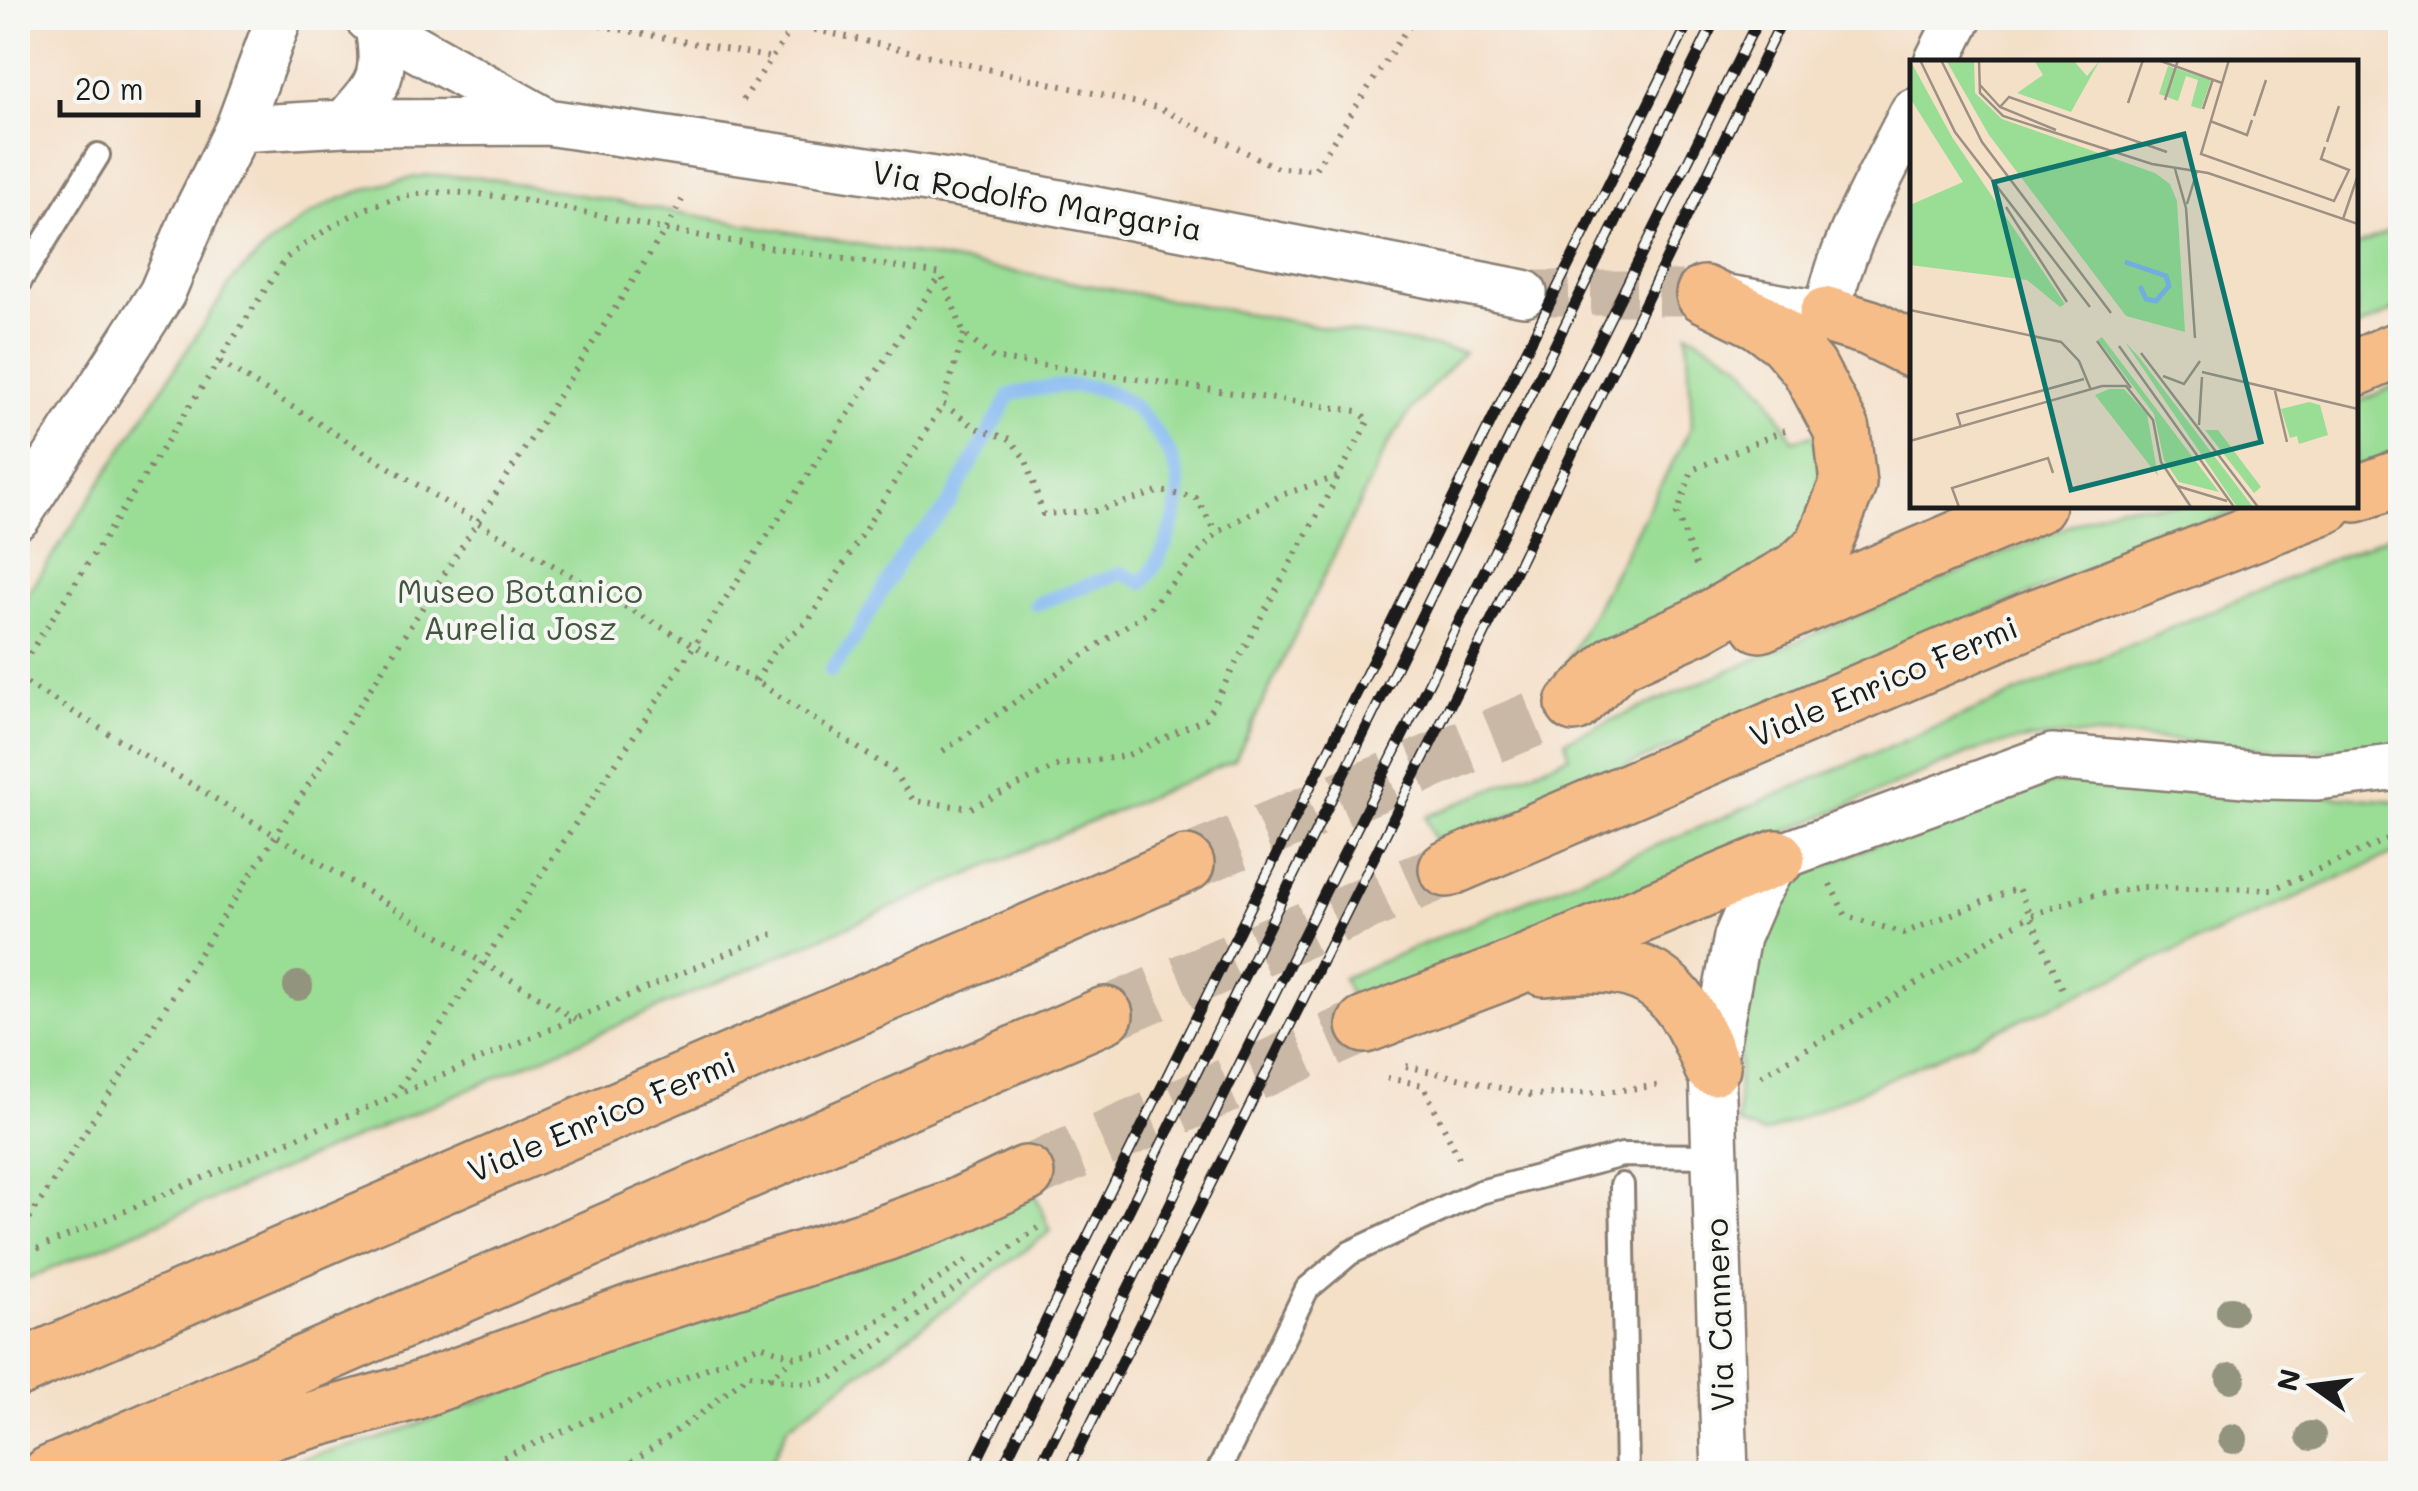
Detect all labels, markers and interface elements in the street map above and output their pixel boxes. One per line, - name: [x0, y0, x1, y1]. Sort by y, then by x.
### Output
- scale bar: [60, 55, 198, 117]
- inset map: [1910, 60, 2358, 508]
- text: 20 m: [75, 68, 144, 108]
- street label: Via Rodolfo Margaria: [869, 149, 1206, 249]
- park label: Museo Botanico Aurelia Josz: [397, 569, 643, 648]
- street label: Viale Enrico Fermi: [1743, 605, 2024, 756]
- street label: Viale Enrico Fermi: [461, 1040, 742, 1191]
- street label: Via Cannero: [1694, 1218, 1742, 1413]
- north arrow: [2263, 1336, 2363, 1436]
- text: N: [2268, 1365, 2308, 1394]

